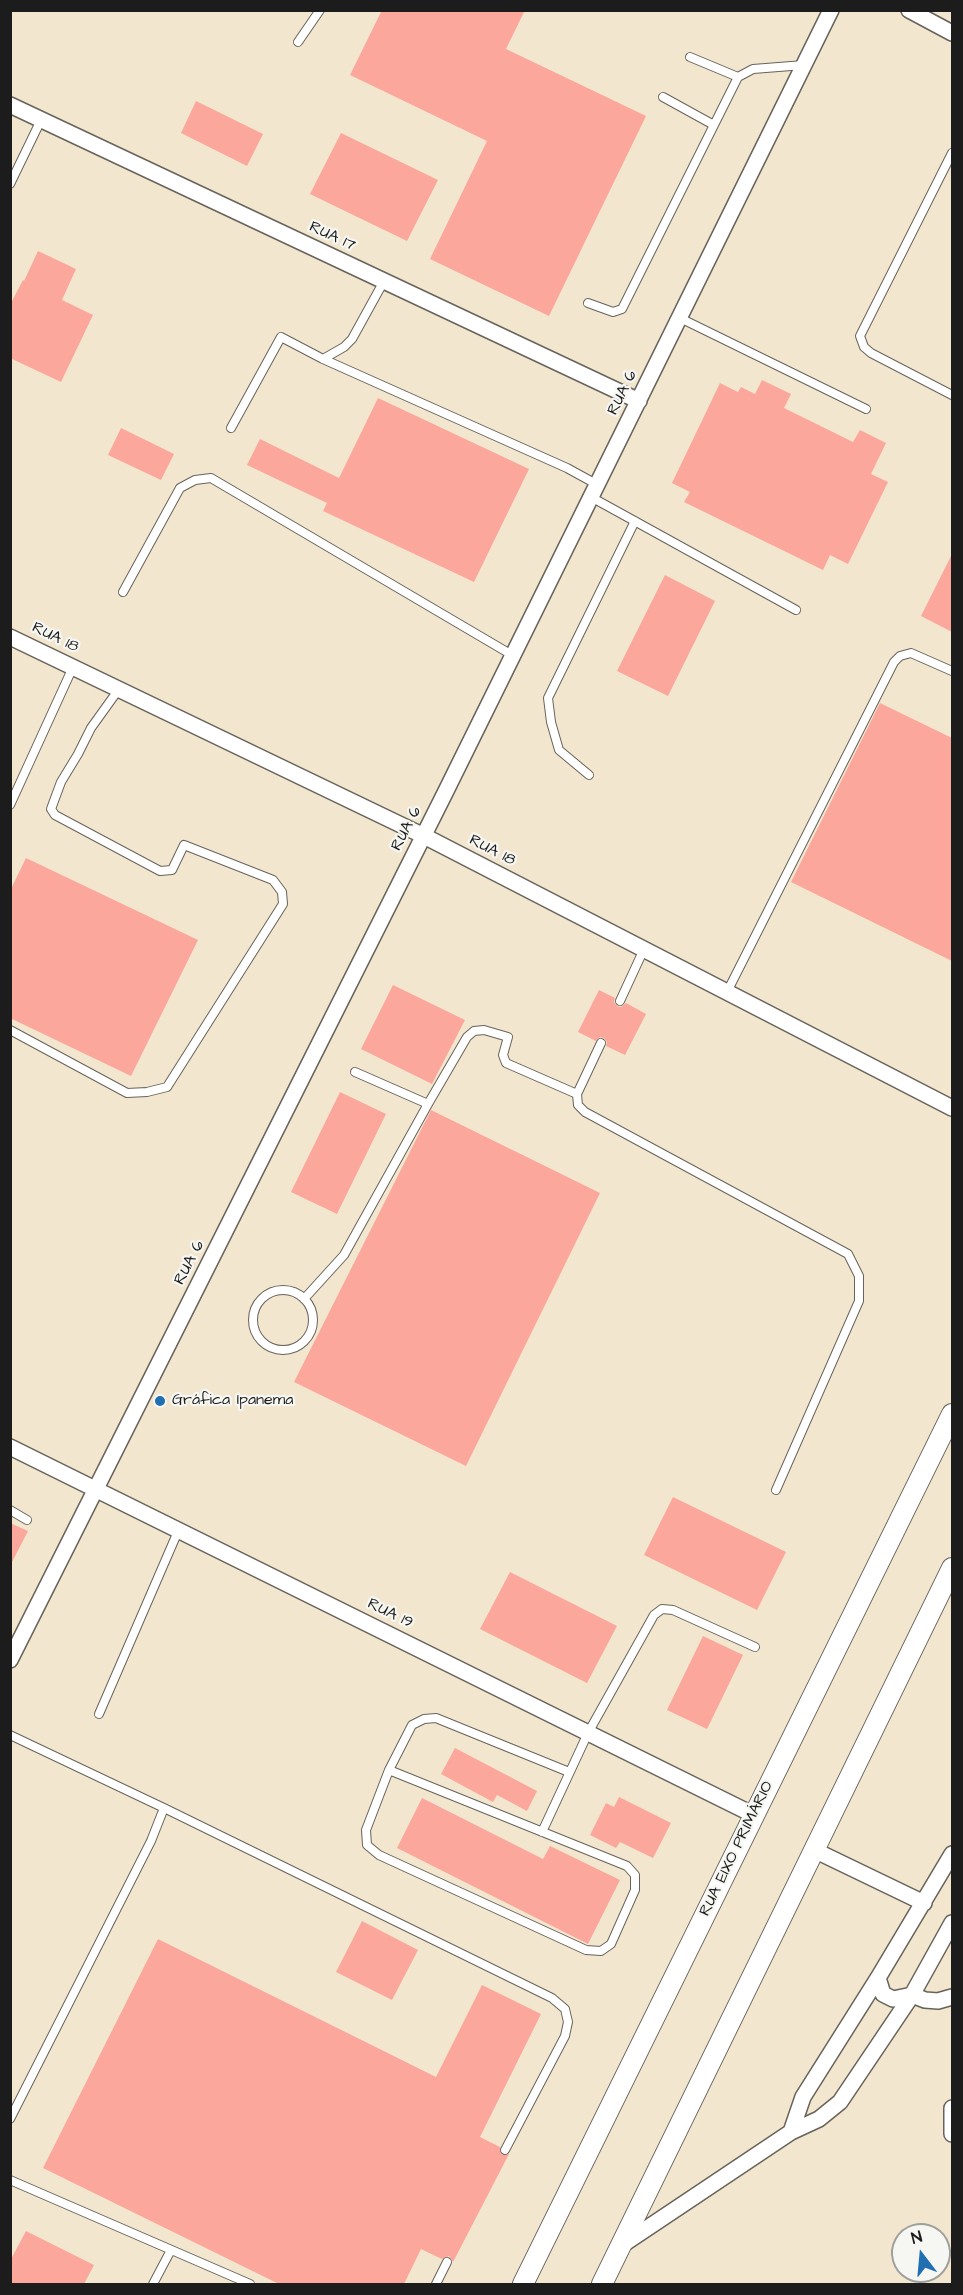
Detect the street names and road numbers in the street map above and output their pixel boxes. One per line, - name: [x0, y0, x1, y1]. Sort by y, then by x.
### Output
- street label: RUA 17: [306, 218, 358, 256]
- street label: RUA 6: [604, 368, 642, 418]
- street label: RUA 18: [29, 619, 81, 657]
- street label: RUA 6: [388, 804, 426, 854]
- street label: RUA 18: [466, 831, 518, 871]
- street label: RUA 6: [171, 1238, 209, 1288]
- street label: RUA 19: [364, 1595, 416, 1633]
- street label: RUA EIXO PRIMÁRIO: [696, 1778, 778, 1920]

